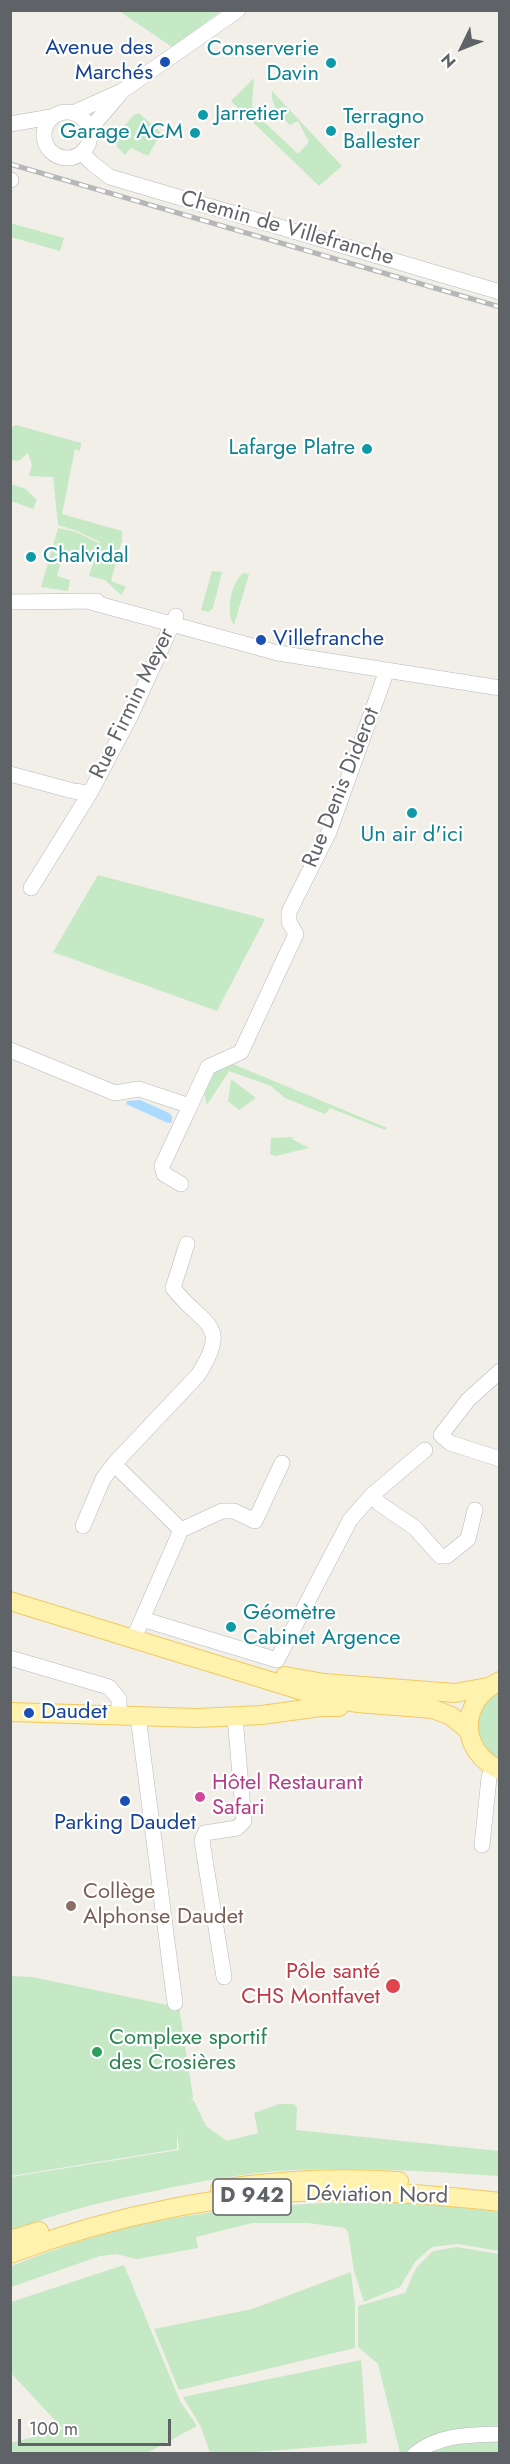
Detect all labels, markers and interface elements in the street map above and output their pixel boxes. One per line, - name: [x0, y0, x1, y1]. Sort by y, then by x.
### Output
- north arrow: [432, 18, 492, 78]
- place label: Avenue des Marchés: [45, 36, 153, 88]
- place label: Conserverie Davin: [207, 37, 319, 88]
- text: N: [436, 48, 461, 73]
- marker: Avenue des Marchés: [158, 55, 172, 69]
- marker: Conserverie Davin: [324, 56, 338, 70]
- place label: Jarretier: [215, 102, 287, 128]
- place label: Terragno Ballester: [343, 105, 424, 156]
- marker: Jarretier: [196, 108, 210, 122]
- place label: Garage ACM: [60, 120, 183, 146]
- marker: Terragno Ballester: [324, 124, 338, 138]
- marker: Garage ACM: [188, 126, 202, 140]
- street label: Chemin de Villefranche: [177, 186, 397, 272]
- place label: Lafarge Platre: [228, 436, 355, 462]
- marker: Lafarge Platre: [360, 442, 374, 456]
- place label: Chalvidal: [43, 544, 129, 570]
- marker: Chalvidal: [24, 550, 38, 564]
- street label: Rue Firmin Meyer: [85, 624, 181, 784]
- place label: Villefranche: [273, 627, 384, 653]
- marker: Villefranche: [254, 633, 268, 647]
- street label: Rue Denis Diderot: [298, 704, 386, 872]
- marker: Un air d'ici: [405, 806, 419, 820]
- place label: Un air d'ici: [360, 823, 464, 849]
- place label: Géomètre Cabinet Argence: [243, 1601, 401, 1652]
- marker: Géomètre Cabinet Argence: [224, 1620, 238, 1634]
- place label: Daudet: [41, 1700, 107, 1726]
- marker: Daudet: [22, 1706, 36, 1720]
- place label: Hôtel Restaurant Safari: [212, 1771, 363, 1822]
- marker: Hôtel Restaurant Safari: [193, 1790, 207, 1804]
- marker: Parking Daudet: [118, 1794, 132, 1808]
- place label: Parking Daudet: [54, 1811, 196, 1837]
- place label: Collège Alphonse Daudet: [83, 1880, 243, 1932]
- marker: Collège Alphonse Daudet: [64, 1899, 78, 1913]
- place label: Pôle santé CHS Montfavet: [241, 1960, 380, 2012]
- marker: Pôle santé CHS Montfavet: [384, 1977, 402, 1995]
- place label: Complexe sportif des Crosières: [109, 2026, 267, 2078]
- marker: Complexe sportif des Crosières: [90, 2045, 104, 2059]
- road number: D 942: [213, 2179, 291, 2215]
- street label: Déviation Nord: [306, 2182, 448, 2210]
- scale bar: [21, 2407, 174, 2445]
- text: 100 m: [29, 2416, 78, 2442]

